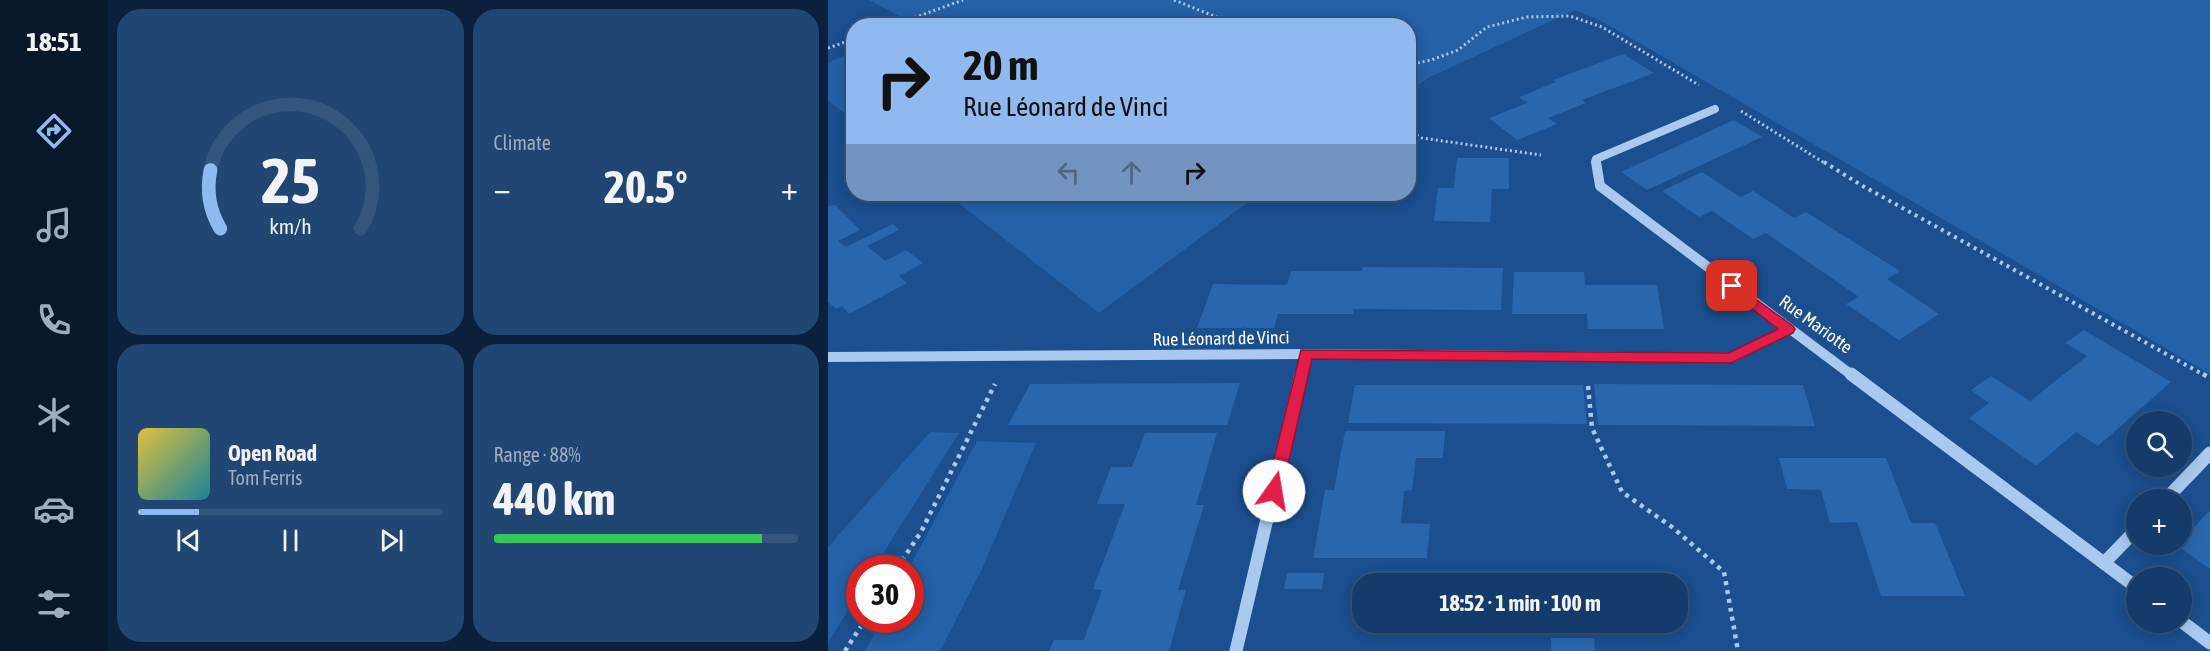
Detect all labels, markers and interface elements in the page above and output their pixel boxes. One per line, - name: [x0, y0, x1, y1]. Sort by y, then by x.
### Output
- text: 18:51: [26, 26, 82, 57]
- text: 20 m: [963, 41, 1038, 89]
- icon: right: [864, 42, 942, 120]
- text: Rue Léonard de Vinci: [963, 91, 1168, 122]
- icon: directions: [33, 110, 75, 152]
- text: Climate: [494, 131, 551, 154]
- text: 25: [261, 145, 320, 216]
- icon: left: [1052, 156, 1085, 189]
- icon: ahead: [1115, 156, 1148, 189]
- icon: right: [1178, 156, 1211, 189]
- text: 20.5°: [604, 161, 688, 213]
- text: −: [494, 169, 511, 207]
- text: +: [781, 169, 798, 207]
- icon: music: [33, 204, 75, 246]
- text: km/h: [269, 214, 312, 239]
- pin: [1706, 260, 1757, 311]
- icon: arrive: [1715, 269, 1748, 302]
- street label: Rue Mariotte: [1775, 291, 1857, 357]
- icon: phone: [33, 299, 75, 341]
- street label: Rue Léonard de Vinci: [1152, 326, 1290, 350]
- icon: climate: [33, 394, 75, 436]
- map controls: [2126, 411, 2192, 633]
- button: search: [2126, 411, 2192, 477]
- text: Open Road: [228, 440, 317, 466]
- text: Range · 88%: [494, 443, 581, 466]
- position arrow: [1242, 459, 1306, 523]
- text: Tom Ferris: [228, 466, 302, 489]
- text: 440 km: [494, 473, 615, 525]
- icon: car: [33, 488, 75, 530]
- button: +: [2126, 489, 2192, 555]
- icon: previous: [172, 524, 205, 557]
- icon: pause: [274, 524, 307, 557]
- icon: next: [375, 524, 408, 557]
- speed limit sign: 30: [846, 555, 924, 633]
- button: −: [2126, 567, 2192, 633]
- icon: filters: [33, 583, 75, 625]
- text: 18:52 · 1 min · 100 m: [1439, 590, 1601, 616]

